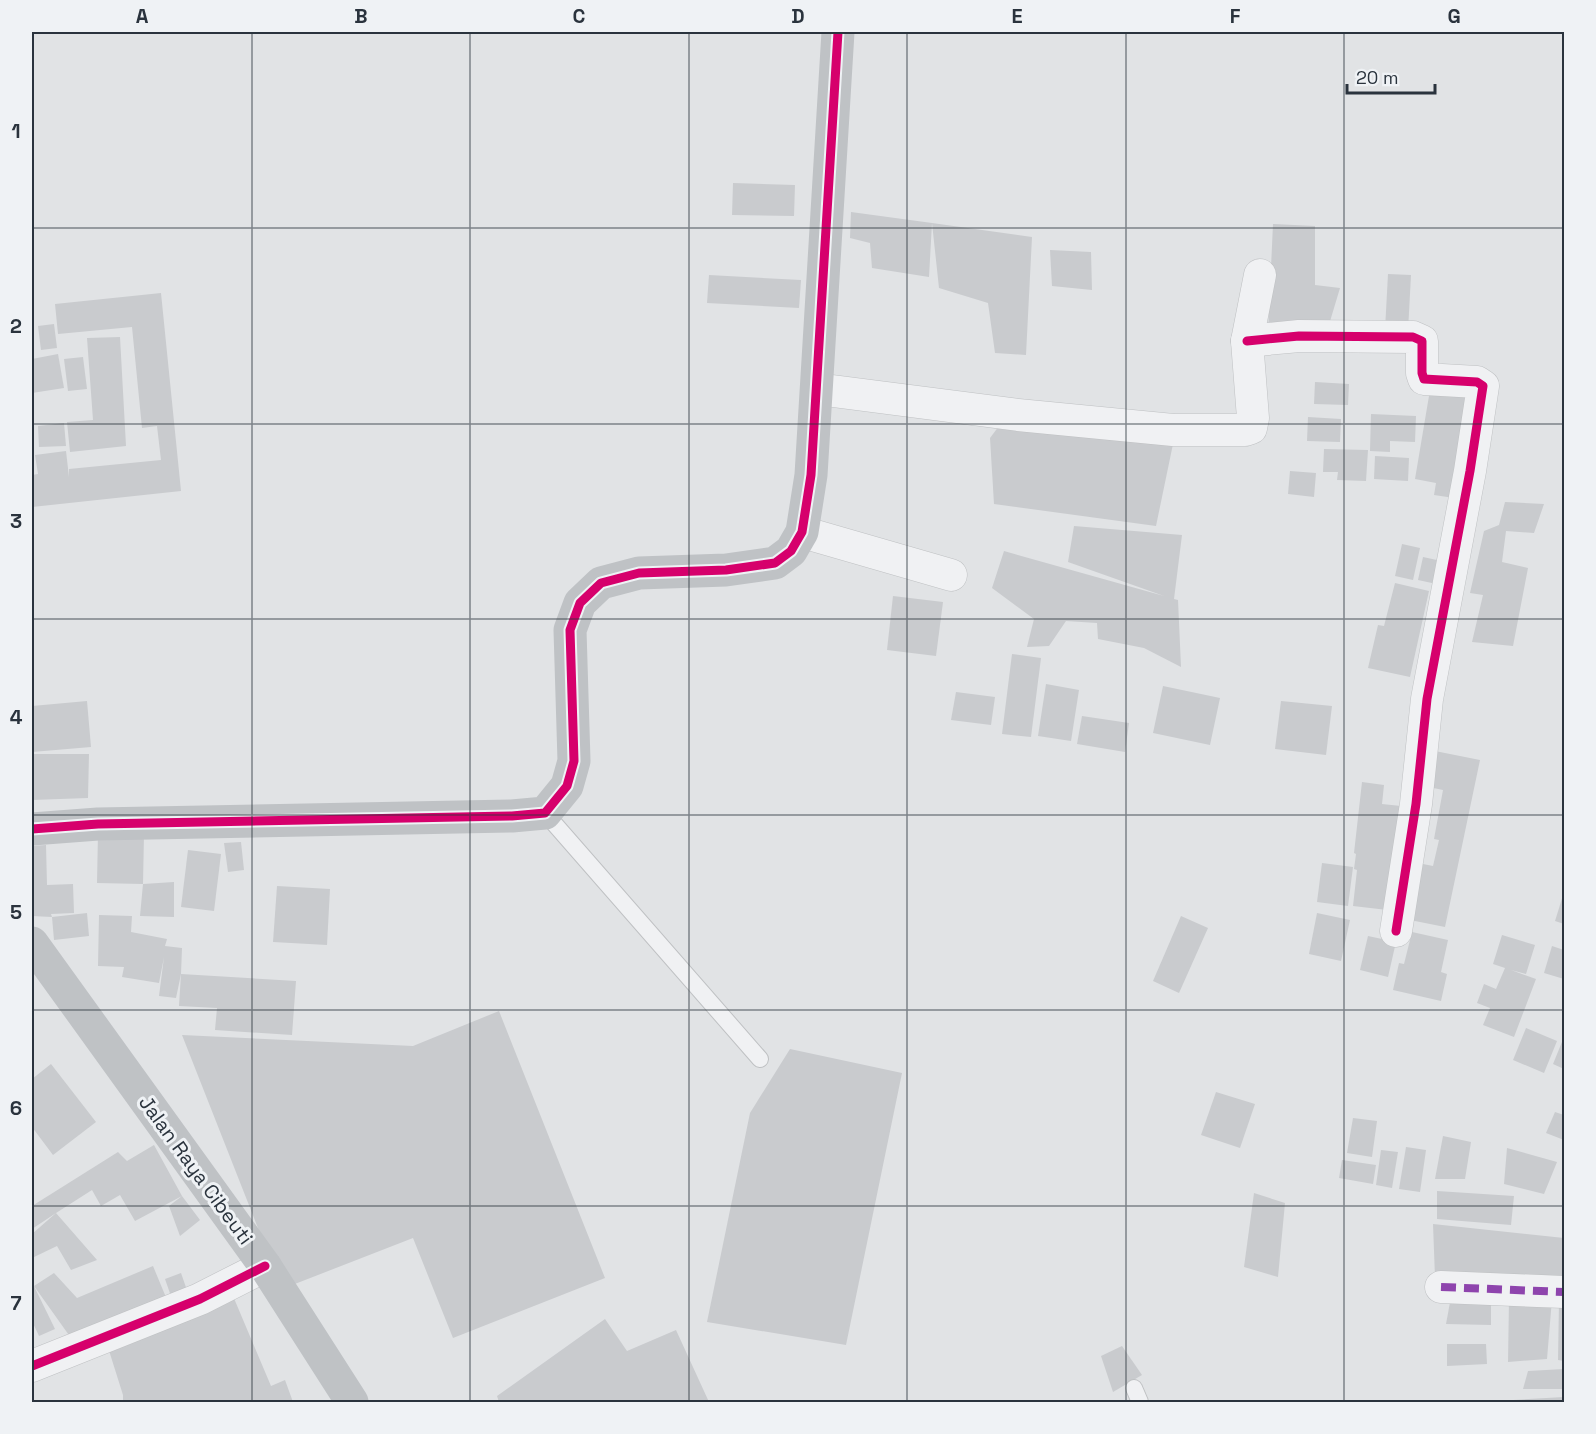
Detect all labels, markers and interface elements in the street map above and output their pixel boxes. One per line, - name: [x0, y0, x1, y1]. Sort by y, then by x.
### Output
- text: A: [136, 3, 149, 29]
- text: B: [354, 3, 368, 29]
- text: C: [573, 3, 586, 29]
- text: D: [791, 3, 805, 29]
- text: E: [1011, 3, 1023, 29]
- text: F: [1230, 3, 1241, 29]
- text: G: [1447, 3, 1461, 29]
- scale bar: [1347, 57, 1436, 95]
- text: 20 m: [1356, 66, 1399, 89]
- text: 1: [11, 118, 21, 144]
- text: 2: [10, 313, 22, 339]
- text: 3: [10, 508, 22, 534]
- text: 4: [10, 704, 23, 730]
- text: 5: [10, 899, 22, 925]
- street label: Jalan Raya Cibeuti: [133, 1090, 259, 1250]
- text: 6: [10, 1095, 22, 1121]
- text: 7: [10, 1290, 22, 1316]

